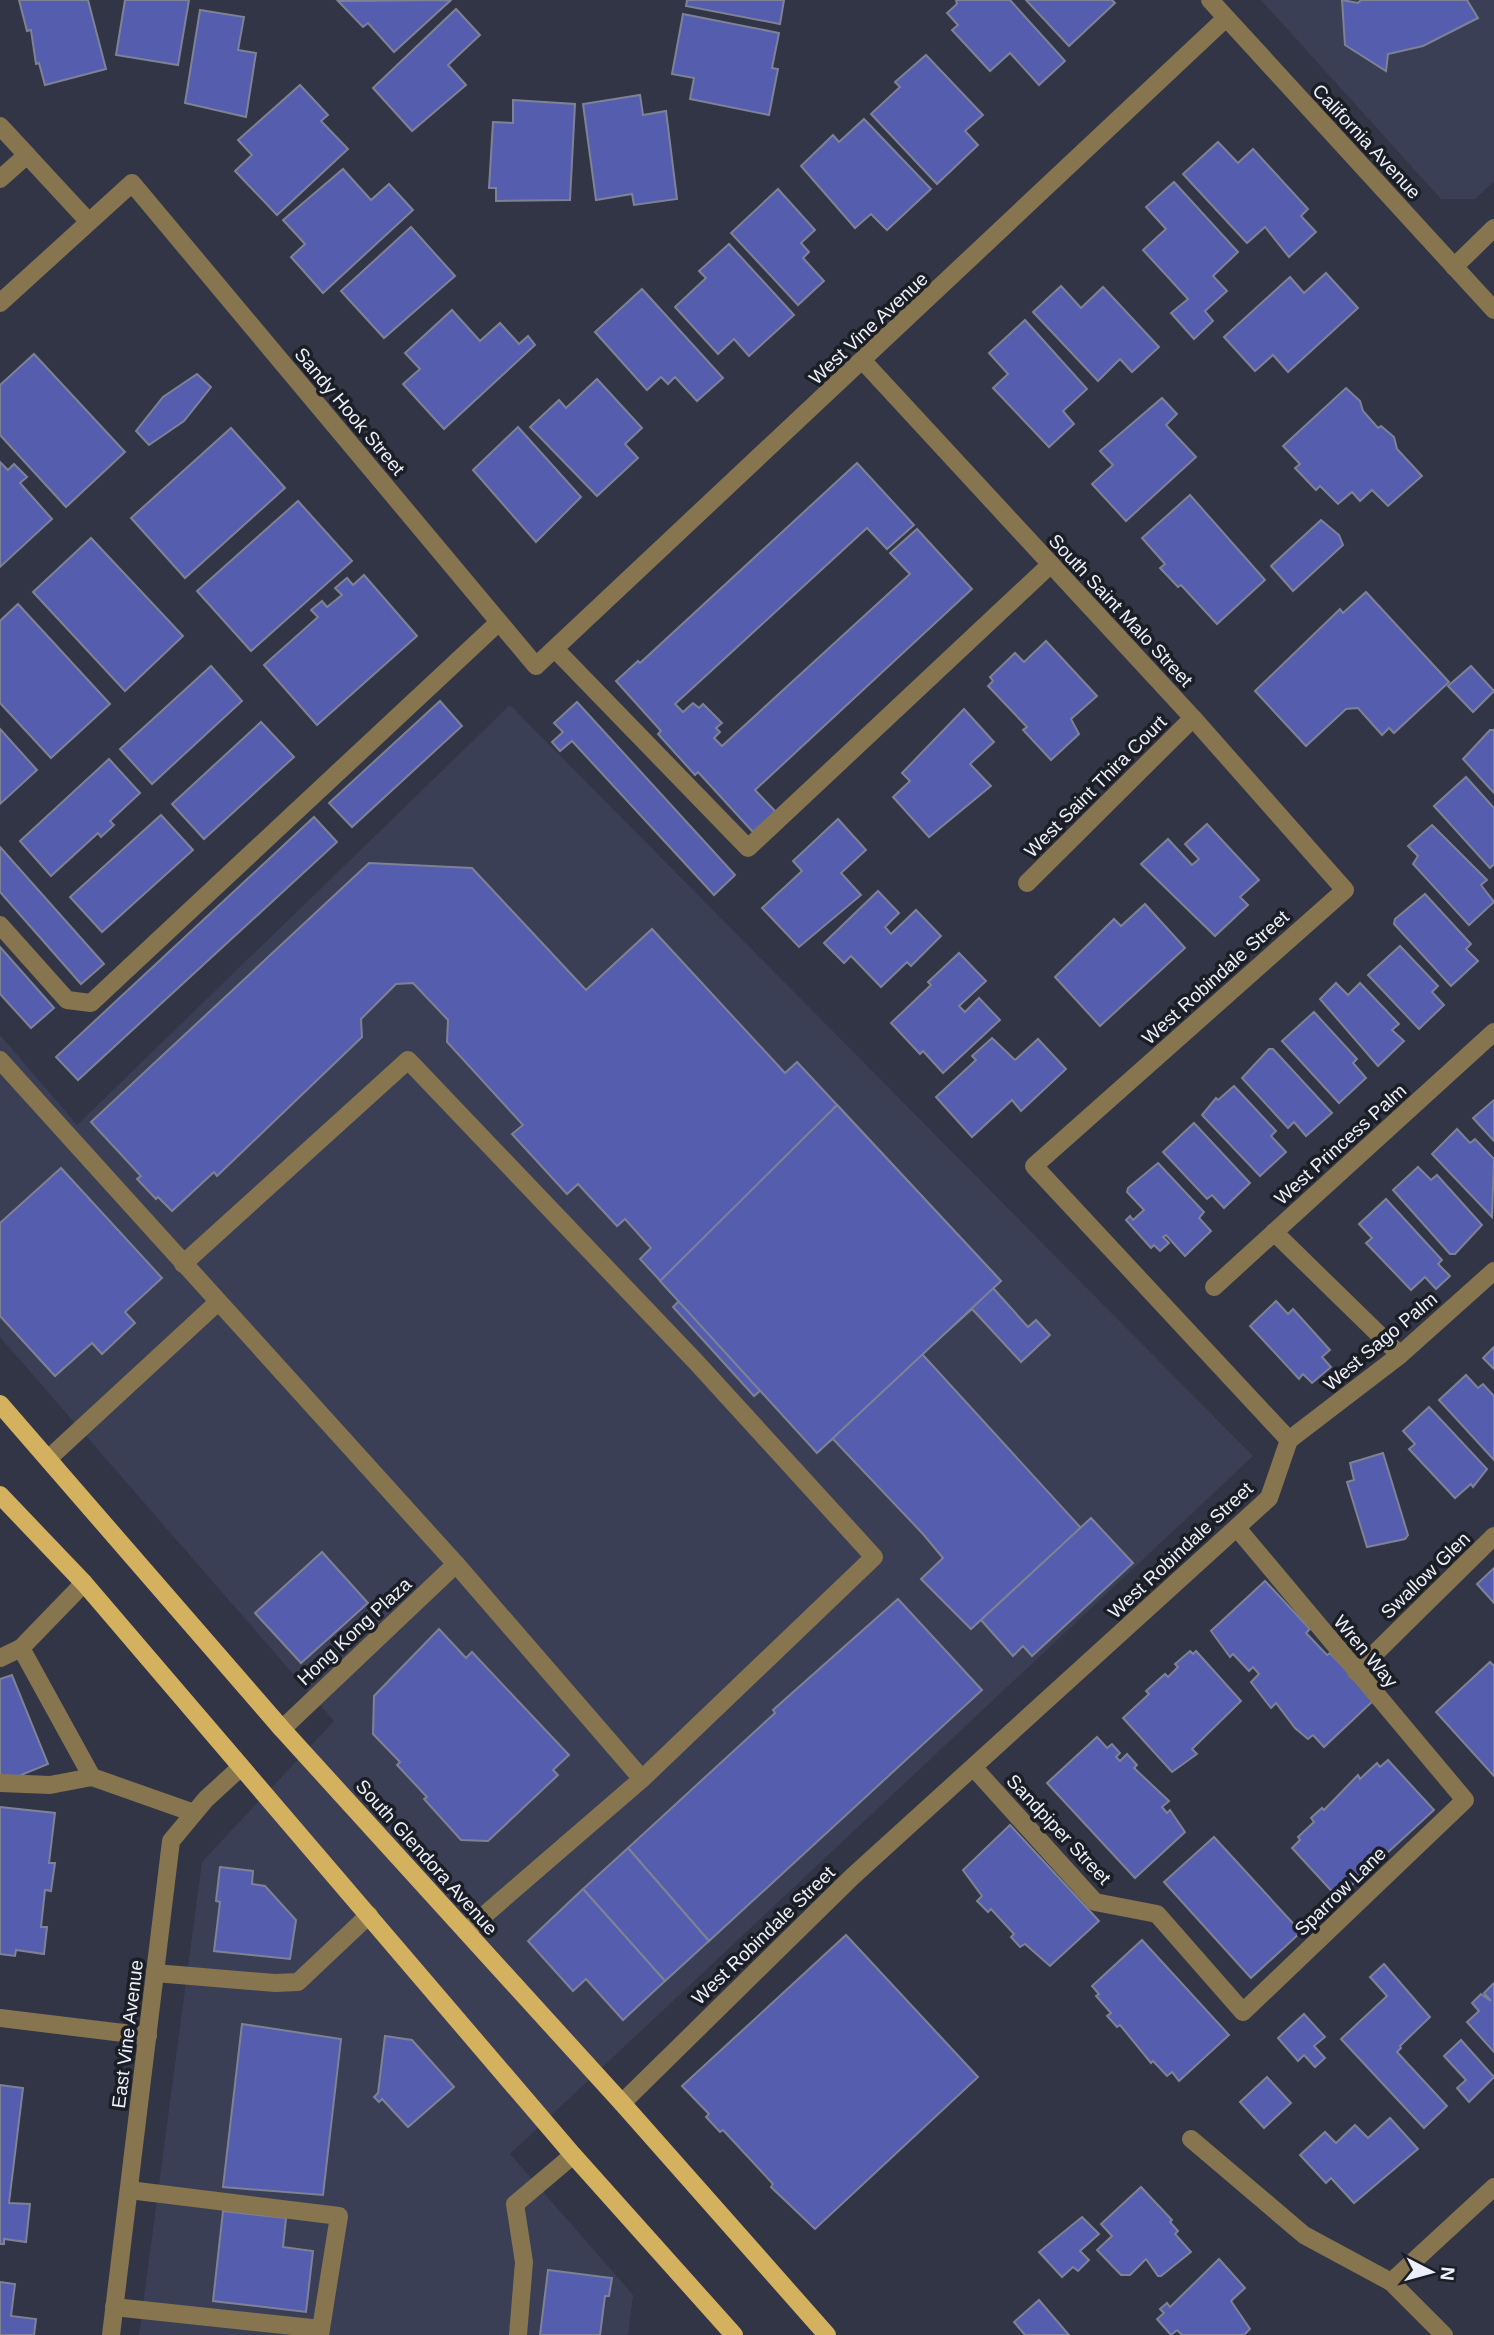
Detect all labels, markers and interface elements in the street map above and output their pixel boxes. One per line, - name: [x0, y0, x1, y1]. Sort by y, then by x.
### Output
- street label: California Avenue: [1308, 80, 1425, 203]
- street label: West Vine Avenue: [805, 268, 932, 389]
- street label: Sandy Hook Street: [290, 343, 409, 480]
- street label: South Saint Malo Street: [1045, 530, 1197, 691]
- street label: West Saint Thira Court: [1020, 711, 1171, 861]
- street label: West Robindale Street: [1138, 906, 1293, 1049]
- street label: West Princess Palm: [1270, 1080, 1410, 1209]
- street label: West Sago Palm: [1320, 1288, 1441, 1395]
- street label: West Robindale Street: [1104, 1477, 1257, 1623]
- street label: Swallow Glen: [1377, 1528, 1474, 1623]
- street label: Hong Kong Plaza: [293, 1573, 416, 1689]
- street label: Wren Way: [1329, 1611, 1402, 1692]
- street label: Sandpiper Street: [1002, 1770, 1115, 1889]
- street label: South Glendora Avenue: [351, 1775, 502, 1939]
- street label: Sparrow Lane: [1291, 1843, 1390, 1940]
- street label: West Robindale Street: [688, 1861, 839, 2009]
- street label: East Vine Avenue: [108, 1959, 147, 2109]
- north arrow: [1396, 2237, 1466, 2307]
- text: N: [1436, 2266, 1459, 2282]

